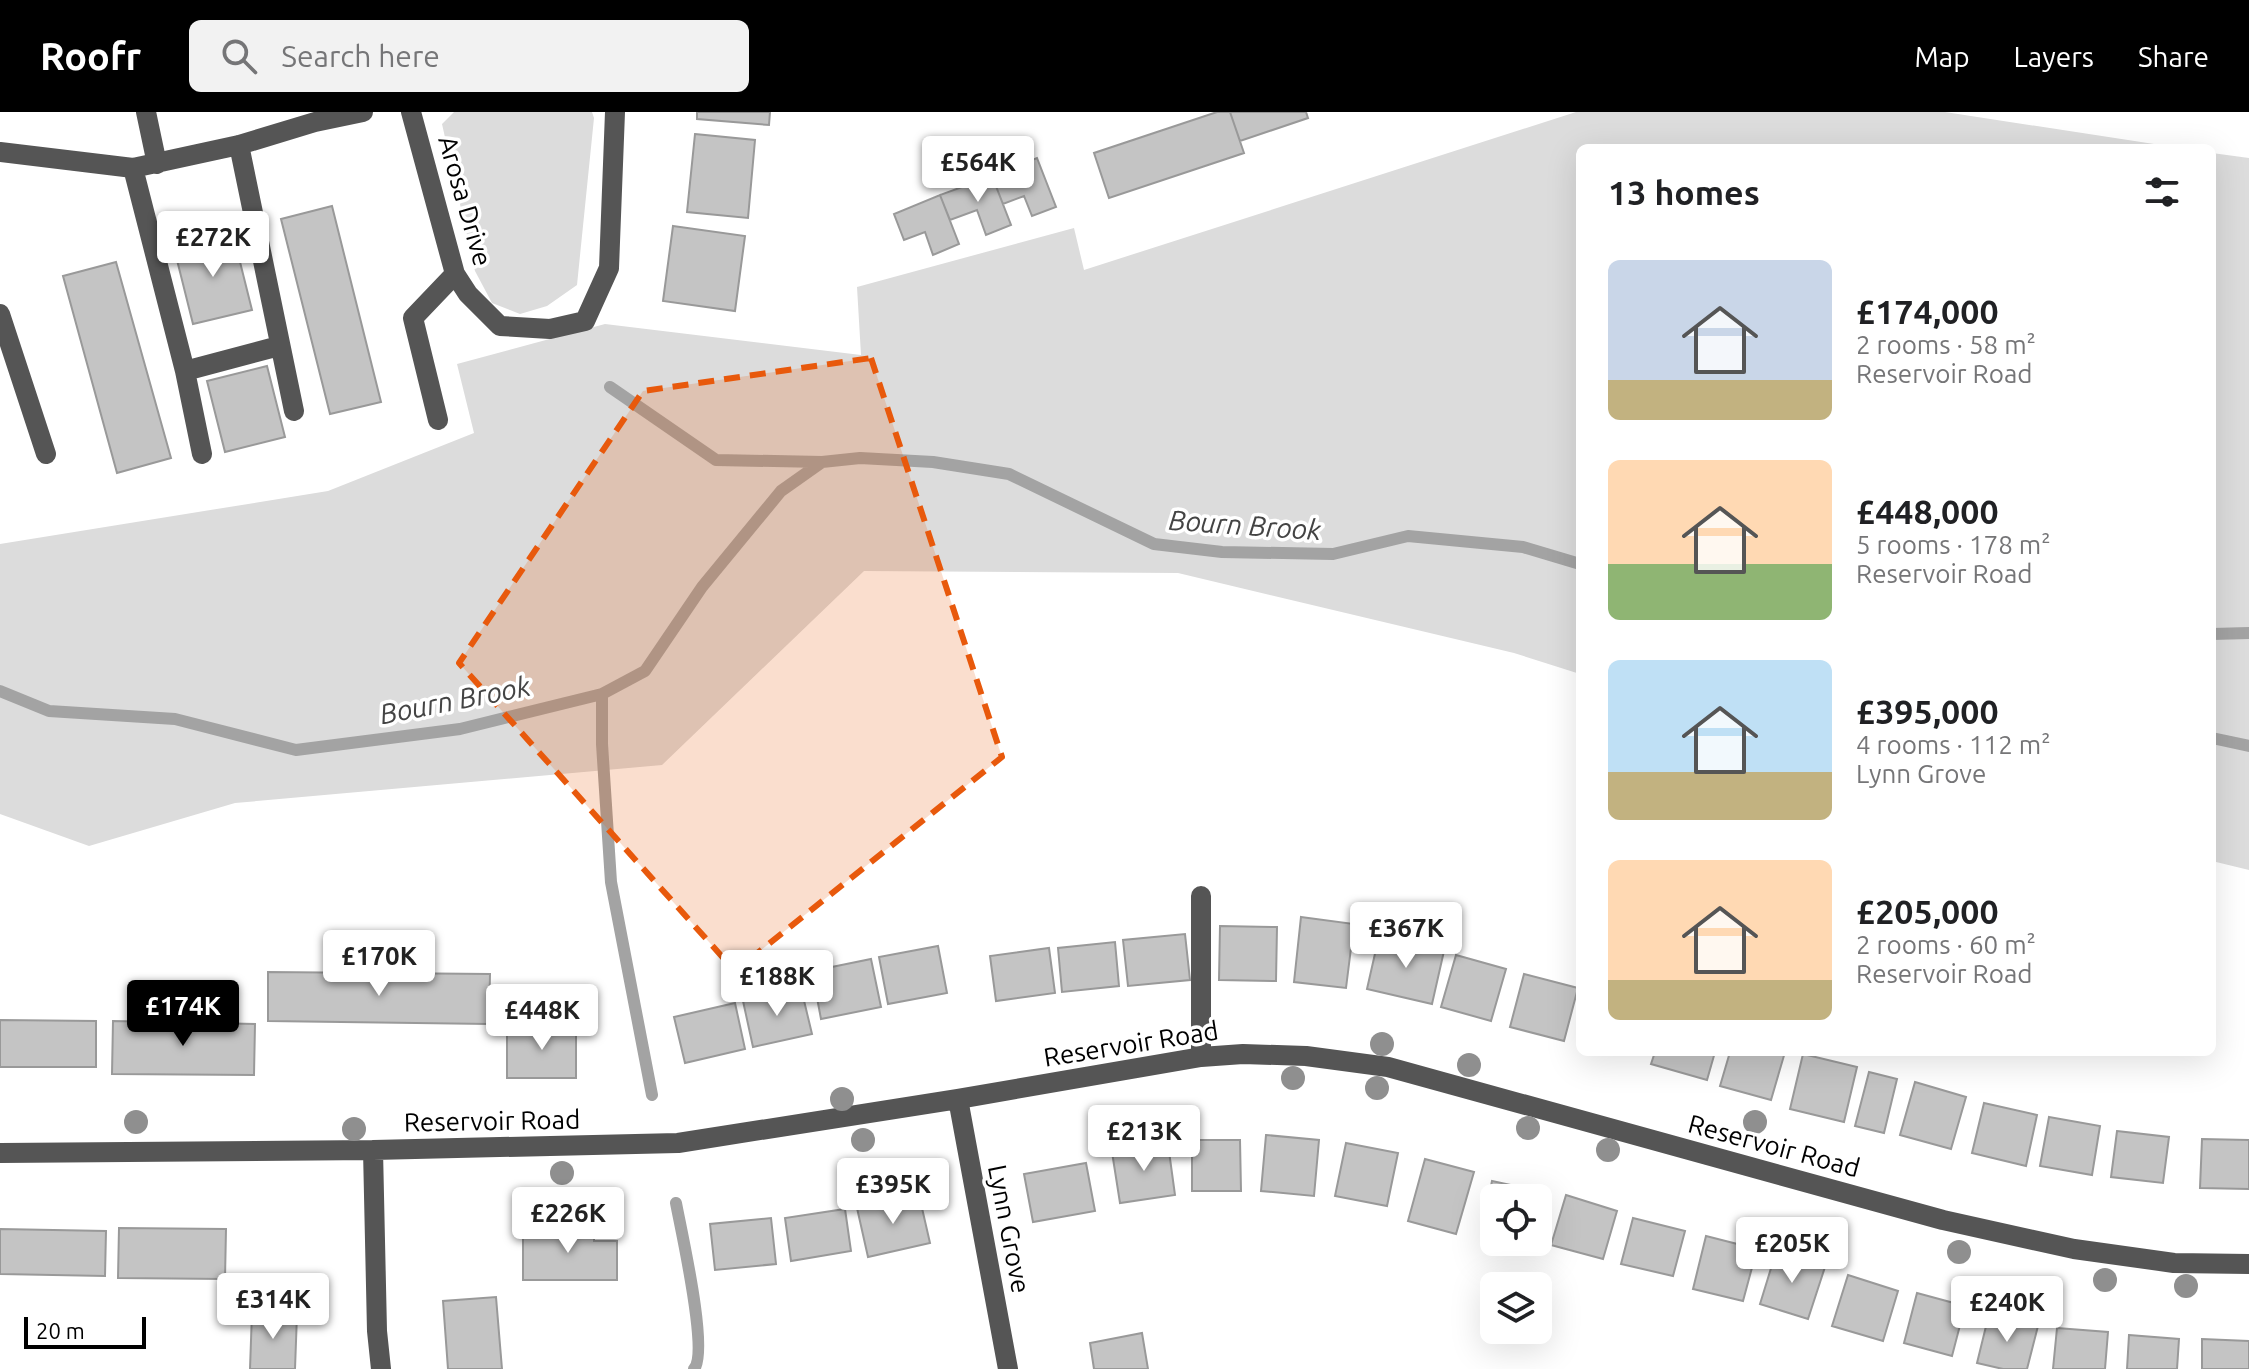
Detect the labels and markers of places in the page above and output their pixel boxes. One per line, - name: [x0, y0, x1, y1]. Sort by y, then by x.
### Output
- pin: £564K: [922, 136, 1034, 204]
- pin: £272K: [157, 211, 269, 279]
- pin: £367K: [1350, 902, 1462, 970]
- pin: £170K: [323, 930, 435, 998]
- pin: £188K: [721, 950, 833, 1018]
- pin: £174K: [127, 980, 239, 1048]
- pin: £448K: [486, 984, 598, 1052]
- pin: £213K: [1088, 1105, 1200, 1173]
- pin: £395K: [837, 1158, 949, 1226]
- pin: £226K: [512, 1187, 624, 1255]
- pin: £205K: [1736, 1217, 1848, 1285]
- pin: £314K: [217, 1273, 329, 1341]
- pin: £240K: [1951, 1276, 2063, 1344]

